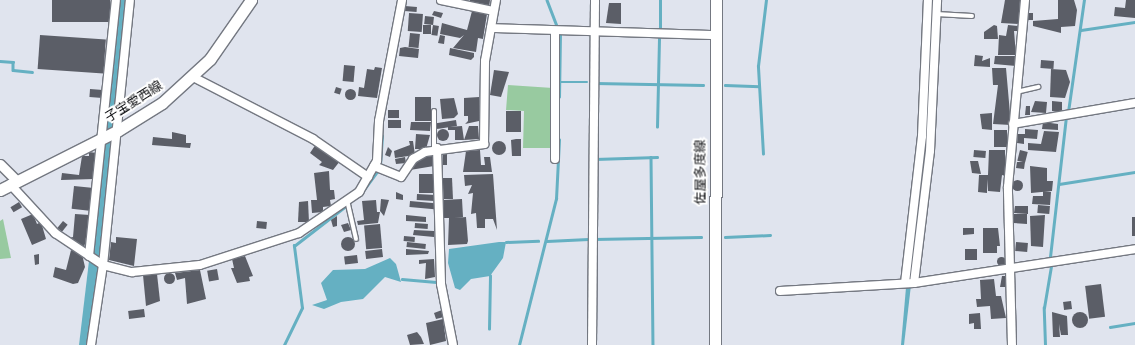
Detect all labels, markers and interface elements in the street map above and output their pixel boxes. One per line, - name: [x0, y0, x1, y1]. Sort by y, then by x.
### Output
- street label: 子宝愛西線: [102, 78, 166, 126]
- street label: 佐屋多度線: [693, 140, 709, 204]

